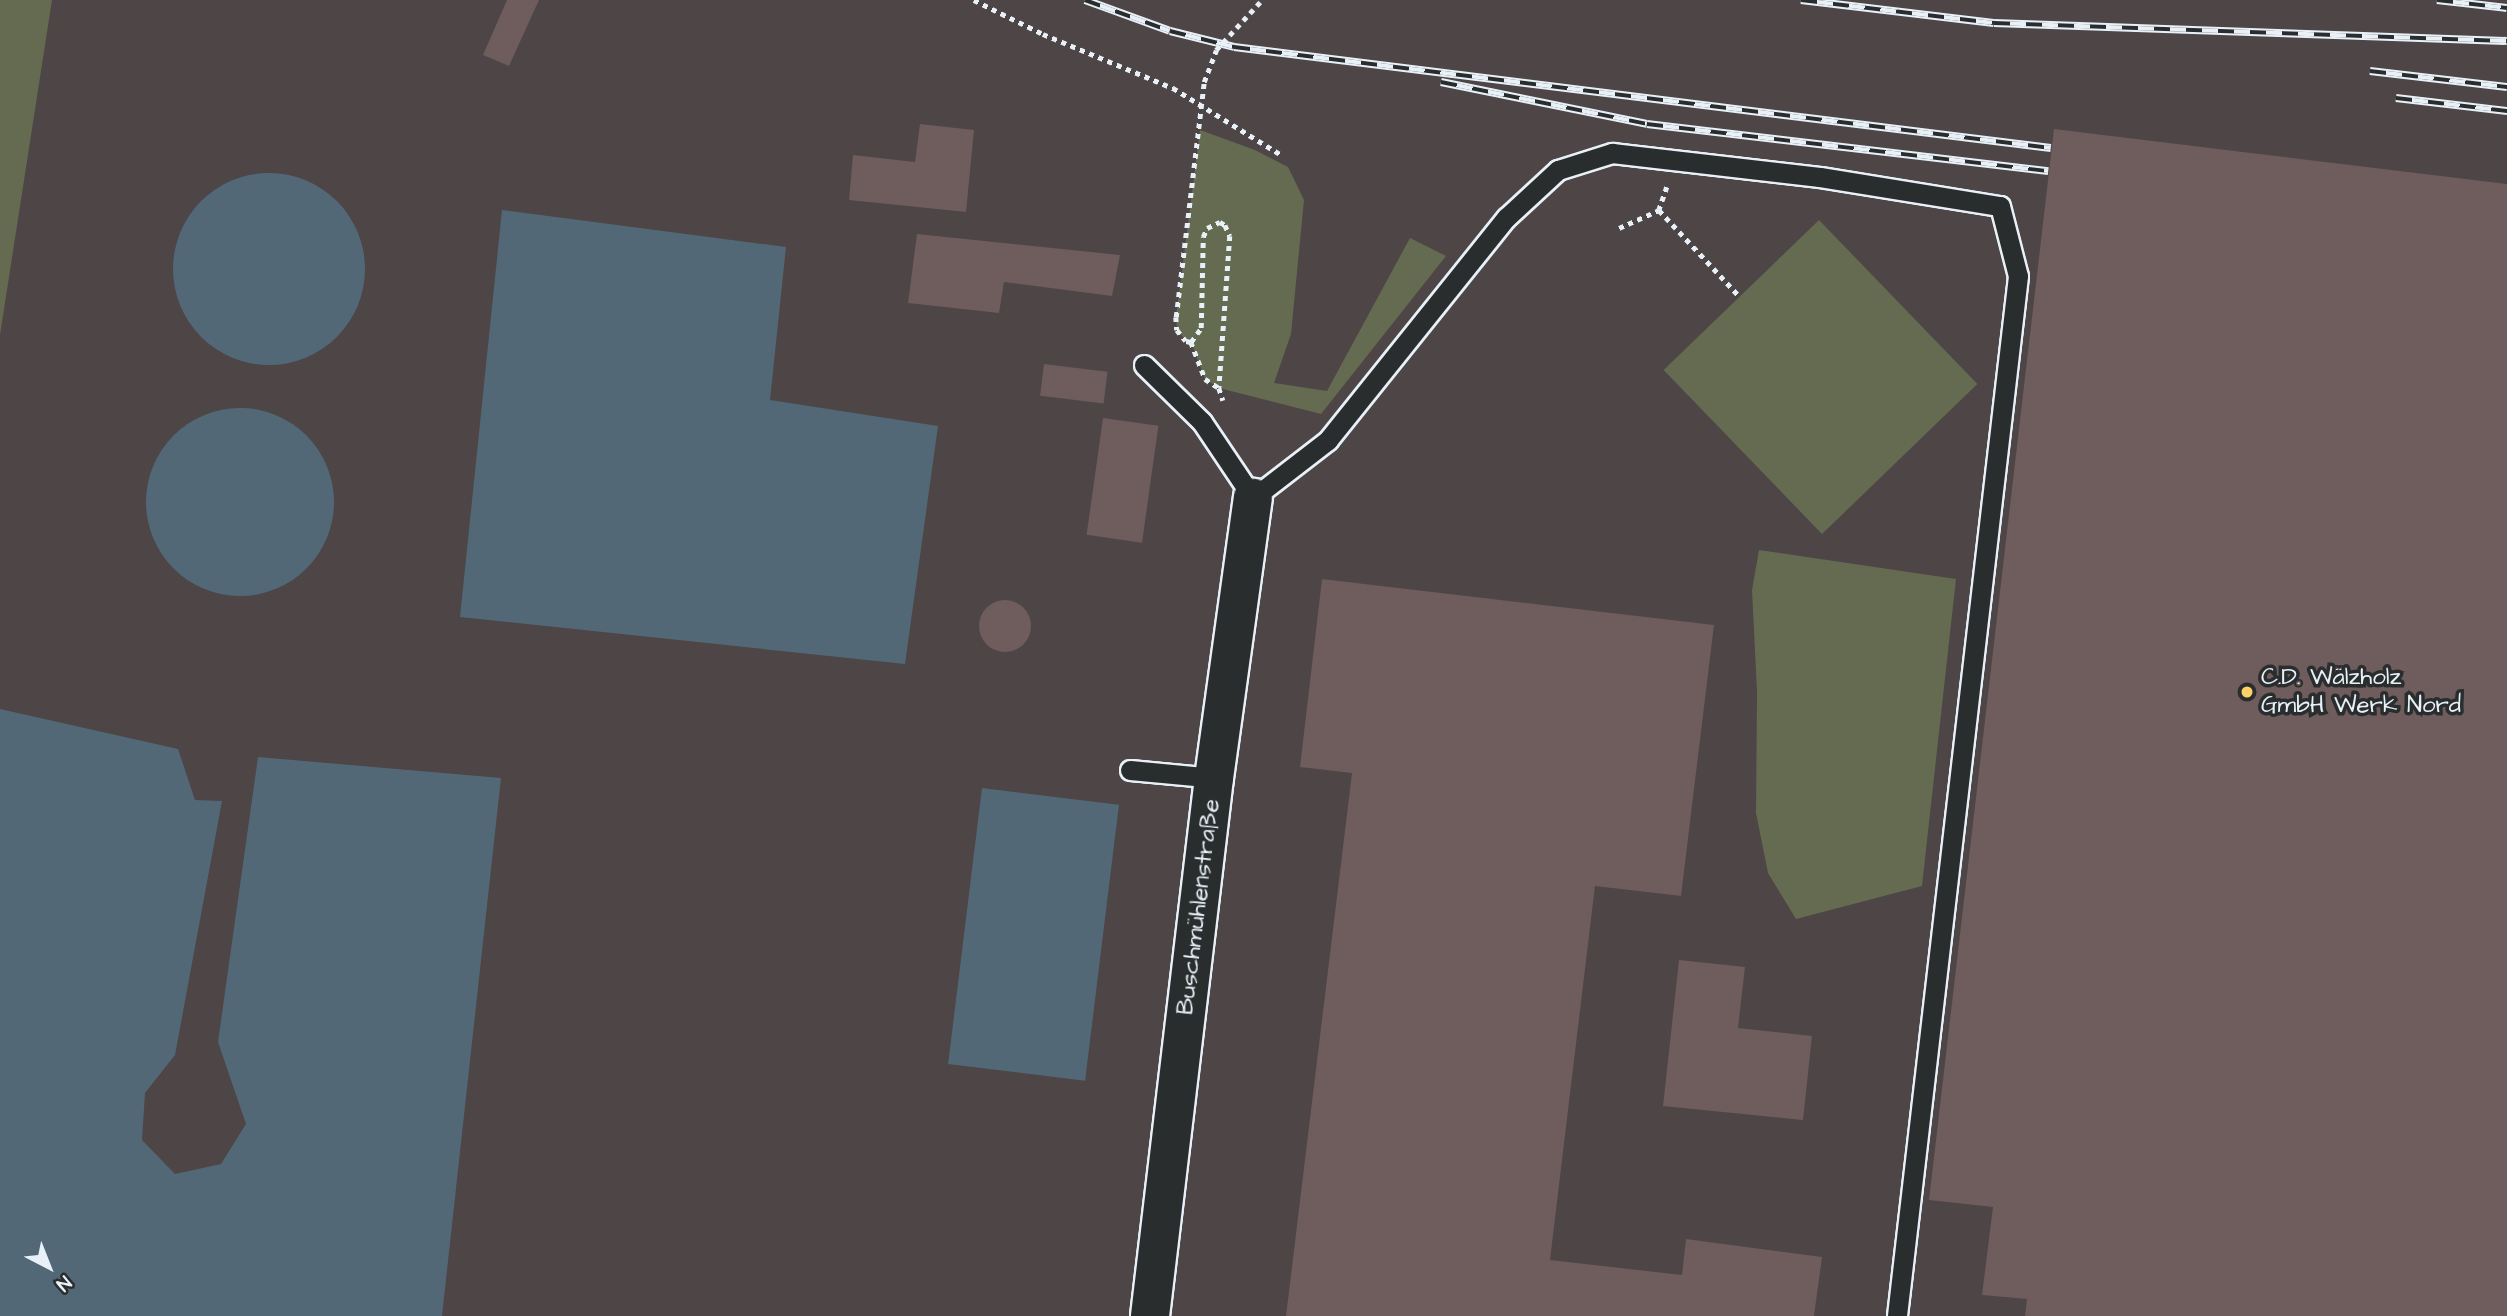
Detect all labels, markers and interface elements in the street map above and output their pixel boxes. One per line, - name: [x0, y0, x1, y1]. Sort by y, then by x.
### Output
- place label: C.D. Wälzholz GmbH Werk Nord: [2261, 664, 2461, 720]
- marker: C.D. Wälzholz GmbH Werk Nord: [2239, 684, 2255, 700]
- street label: Buschmühlenstraße: [1171, 797, 1227, 1017]
- north arrow: [14, 1232, 84, 1302]
- text: N: [50, 1269, 77, 1297]

